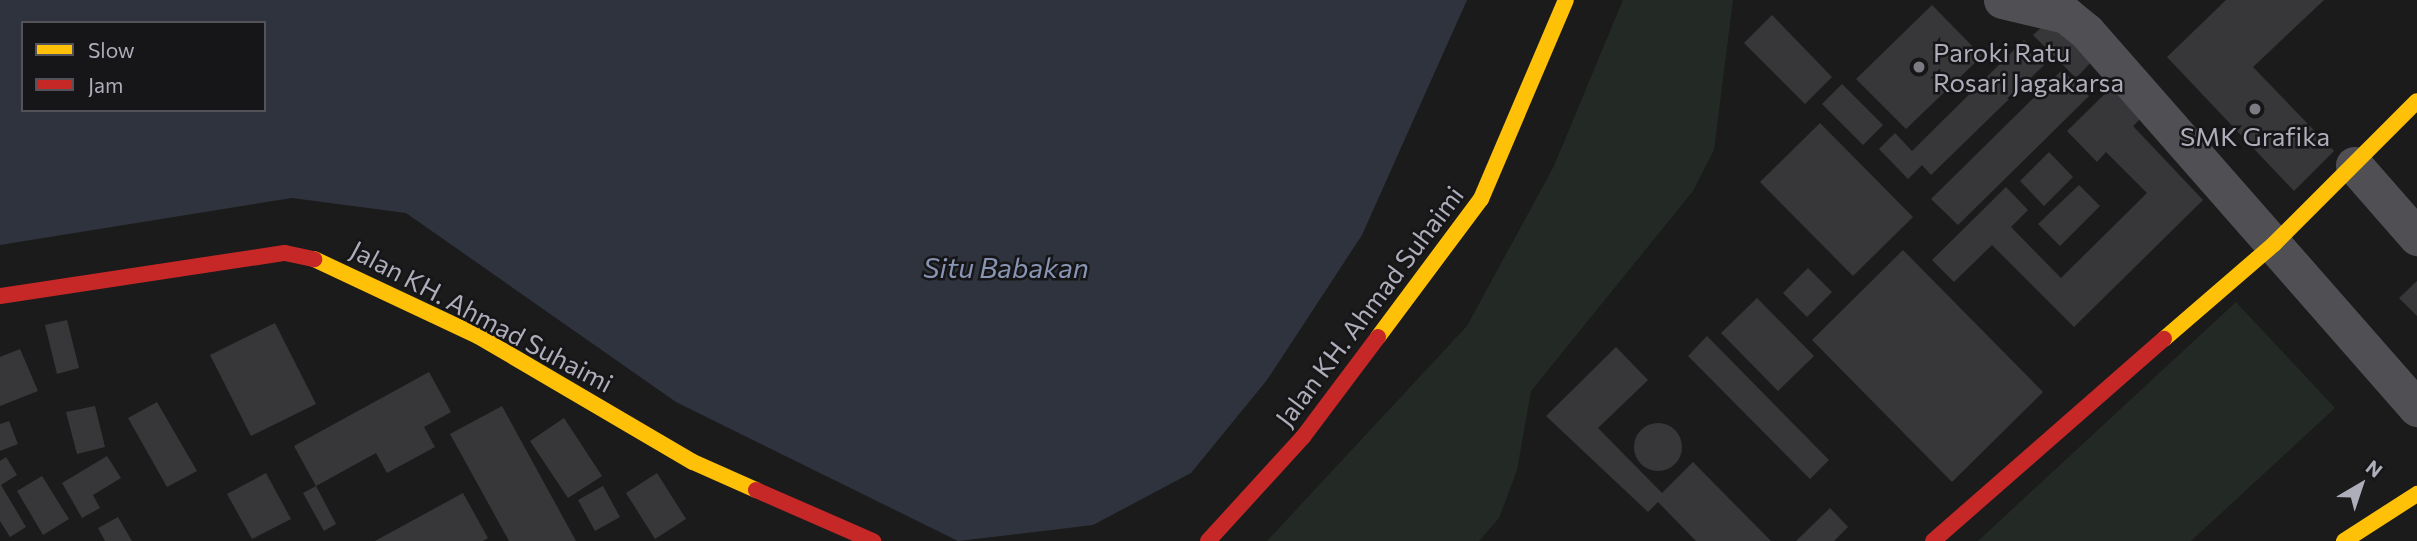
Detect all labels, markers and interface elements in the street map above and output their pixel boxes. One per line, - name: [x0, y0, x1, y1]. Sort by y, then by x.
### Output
- legend: [21, 21, 266, 112]
- place label: Paroki Ratu Rosari Jagakarsa: [1933, 36, 2124, 98]
- text: Slow: [88, 37, 135, 62]
- marker: Paroki Ratu Rosari Jagakarsa: [1911, 59, 1927, 75]
- text: Jam: [88, 72, 123, 97]
- marker: SMK Grafika: [2247, 101, 2263, 117]
- place label: SMK Grafika: [2180, 120, 2330, 152]
- street label: Jalan KH. Ahmad Suhaimi: [1268, 180, 1470, 432]
- street label: Jalan KH. Ahmad Suhaimi: [345, 234, 619, 398]
- water label: Situ Babakan: [923, 250, 1089, 284]
- north arrow: [2326, 450, 2396, 520]
- text: N: [2362, 455, 2387, 482]

